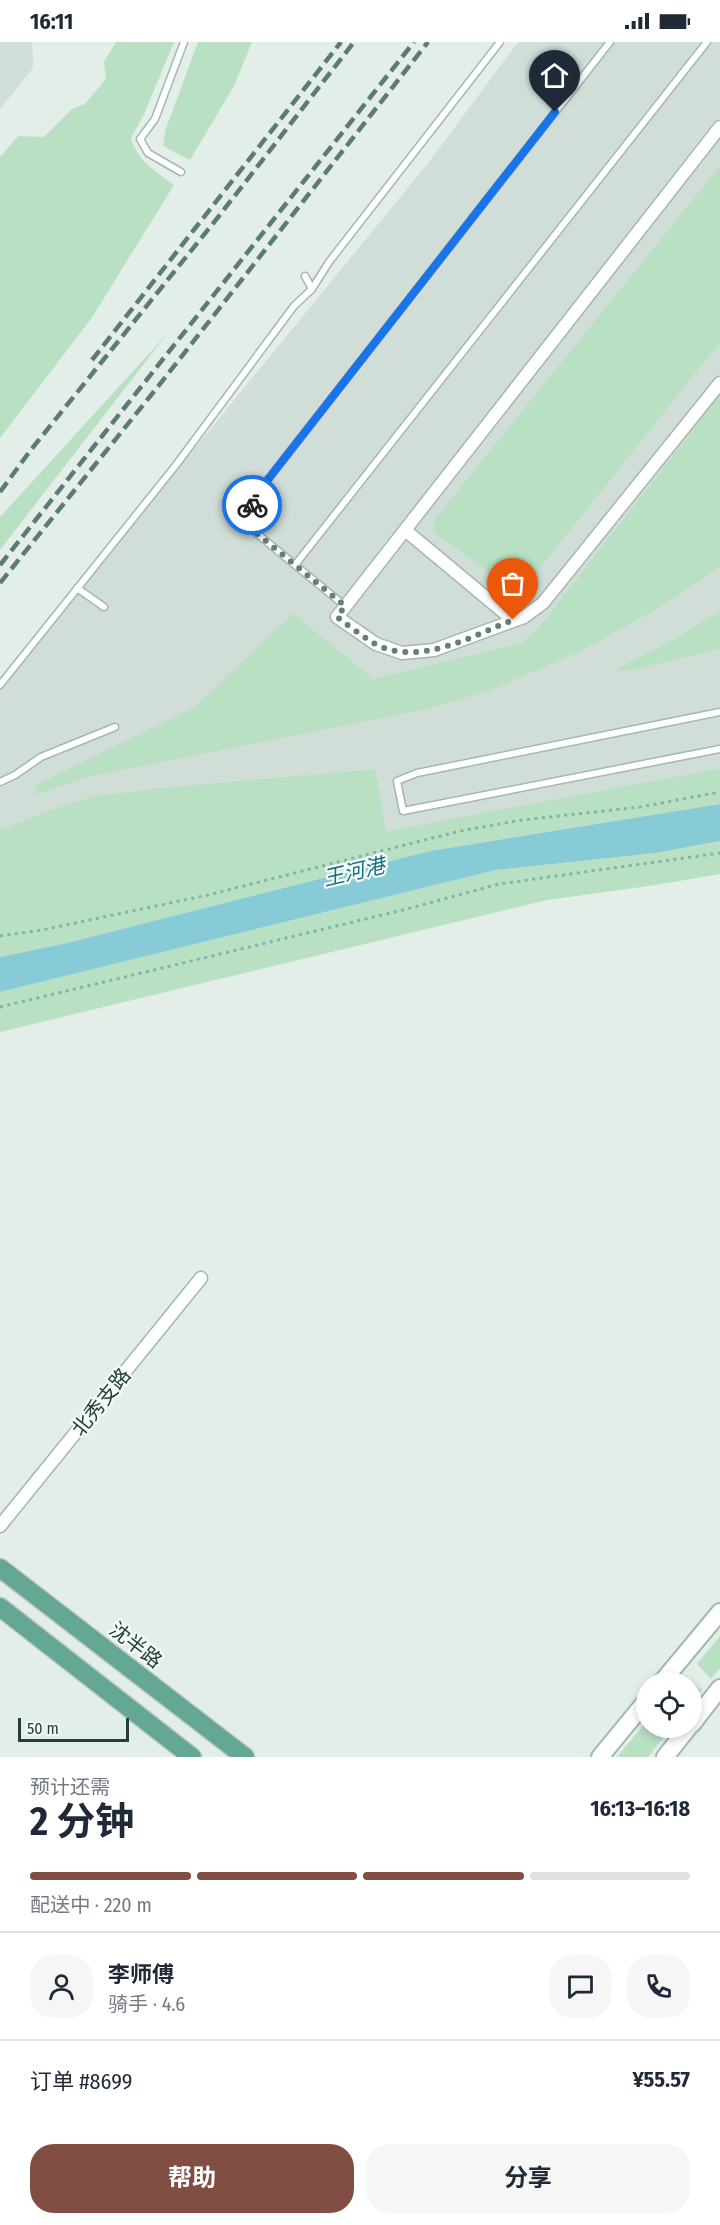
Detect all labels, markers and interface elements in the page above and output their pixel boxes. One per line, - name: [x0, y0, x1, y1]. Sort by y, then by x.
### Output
- text: 16:11: [30, 8, 73, 35]
- pin: [529, 50, 580, 112]
- icon: home: [538, 59, 571, 92]
- courier: [222, 475, 282, 535]
- icon: bike: [236, 489, 269, 522]
- pin: [487, 558, 538, 620]
- icon: bag: [496, 567, 529, 600]
- water label: 王河港: [320, 852, 391, 892]
- street label: 北秀支路: [67, 1363, 135, 1441]
- street label: 沈半路: [105, 1617, 167, 1673]
- map controls: [636, 1672, 702, 1738]
- button: locate: [636, 1672, 702, 1738]
- scale bar: [18, 1715, 129, 1742]
- text: 50 m: [27, 1719, 59, 1738]
- text: 预计还需: [30, 1775, 110, 1799]
- text: 16:13–16:18: [590, 1795, 690, 1822]
- text: 2 分钟: [30, 1799, 134, 1845]
- text: 配送中 · 220 m: [30, 1893, 152, 1917]
- button: person: [30, 1955, 93, 2018]
- button: chat: [549, 1955, 612, 2018]
- button: phone: [627, 1955, 690, 2018]
- text: 李师傅: [108, 1961, 174, 1988]
- text: 骑手 · 4.6: [108, 1992, 185, 2016]
- text: ¥55.57: [632, 2066, 690, 2093]
- text: 订单 #8699: [30, 2068, 133, 2095]
- button: 帮助: [30, 2144, 354, 2213]
- button: 分享: [366, 2144, 690, 2213]

